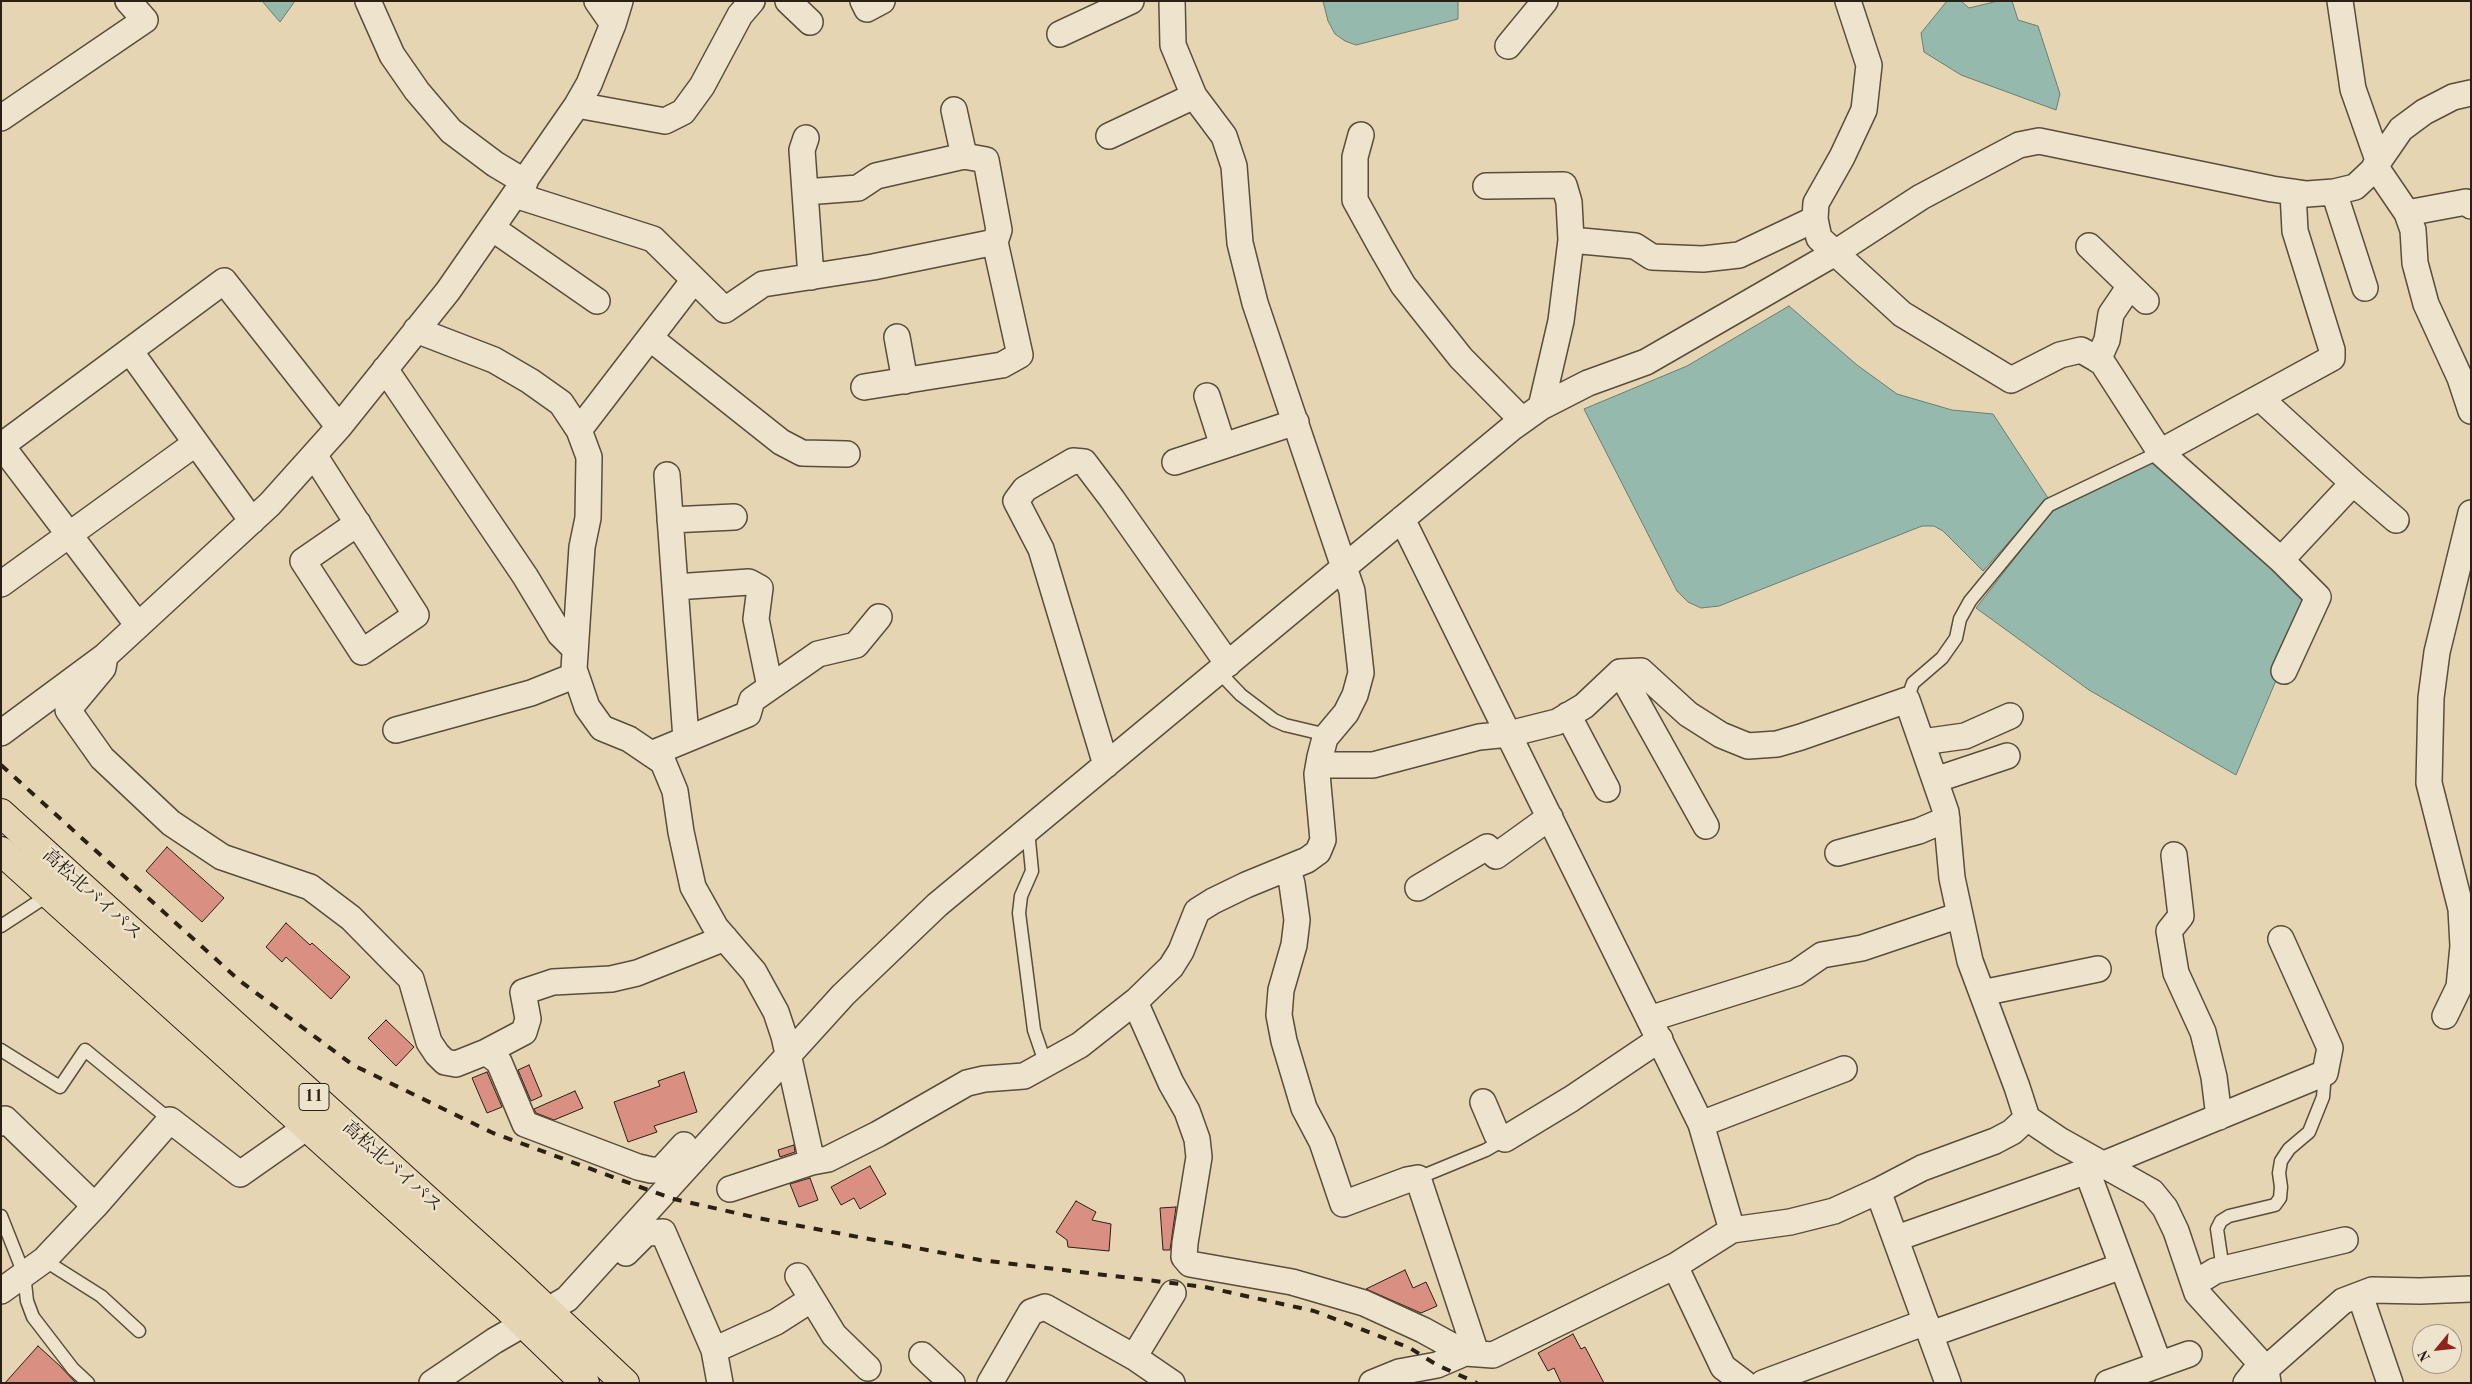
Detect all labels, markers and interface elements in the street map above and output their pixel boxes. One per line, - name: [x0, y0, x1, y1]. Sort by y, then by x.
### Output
- street label: 高松北バイパス: [38, 845, 146, 945]
- road number: 11: [299, 1084, 329, 1110]
- street label: 高松北バイパス: [338, 1117, 446, 1217]
- north arrow: [2412, 1324, 2462, 1374]
- text: N: [2416, 1348, 2433, 1364]

